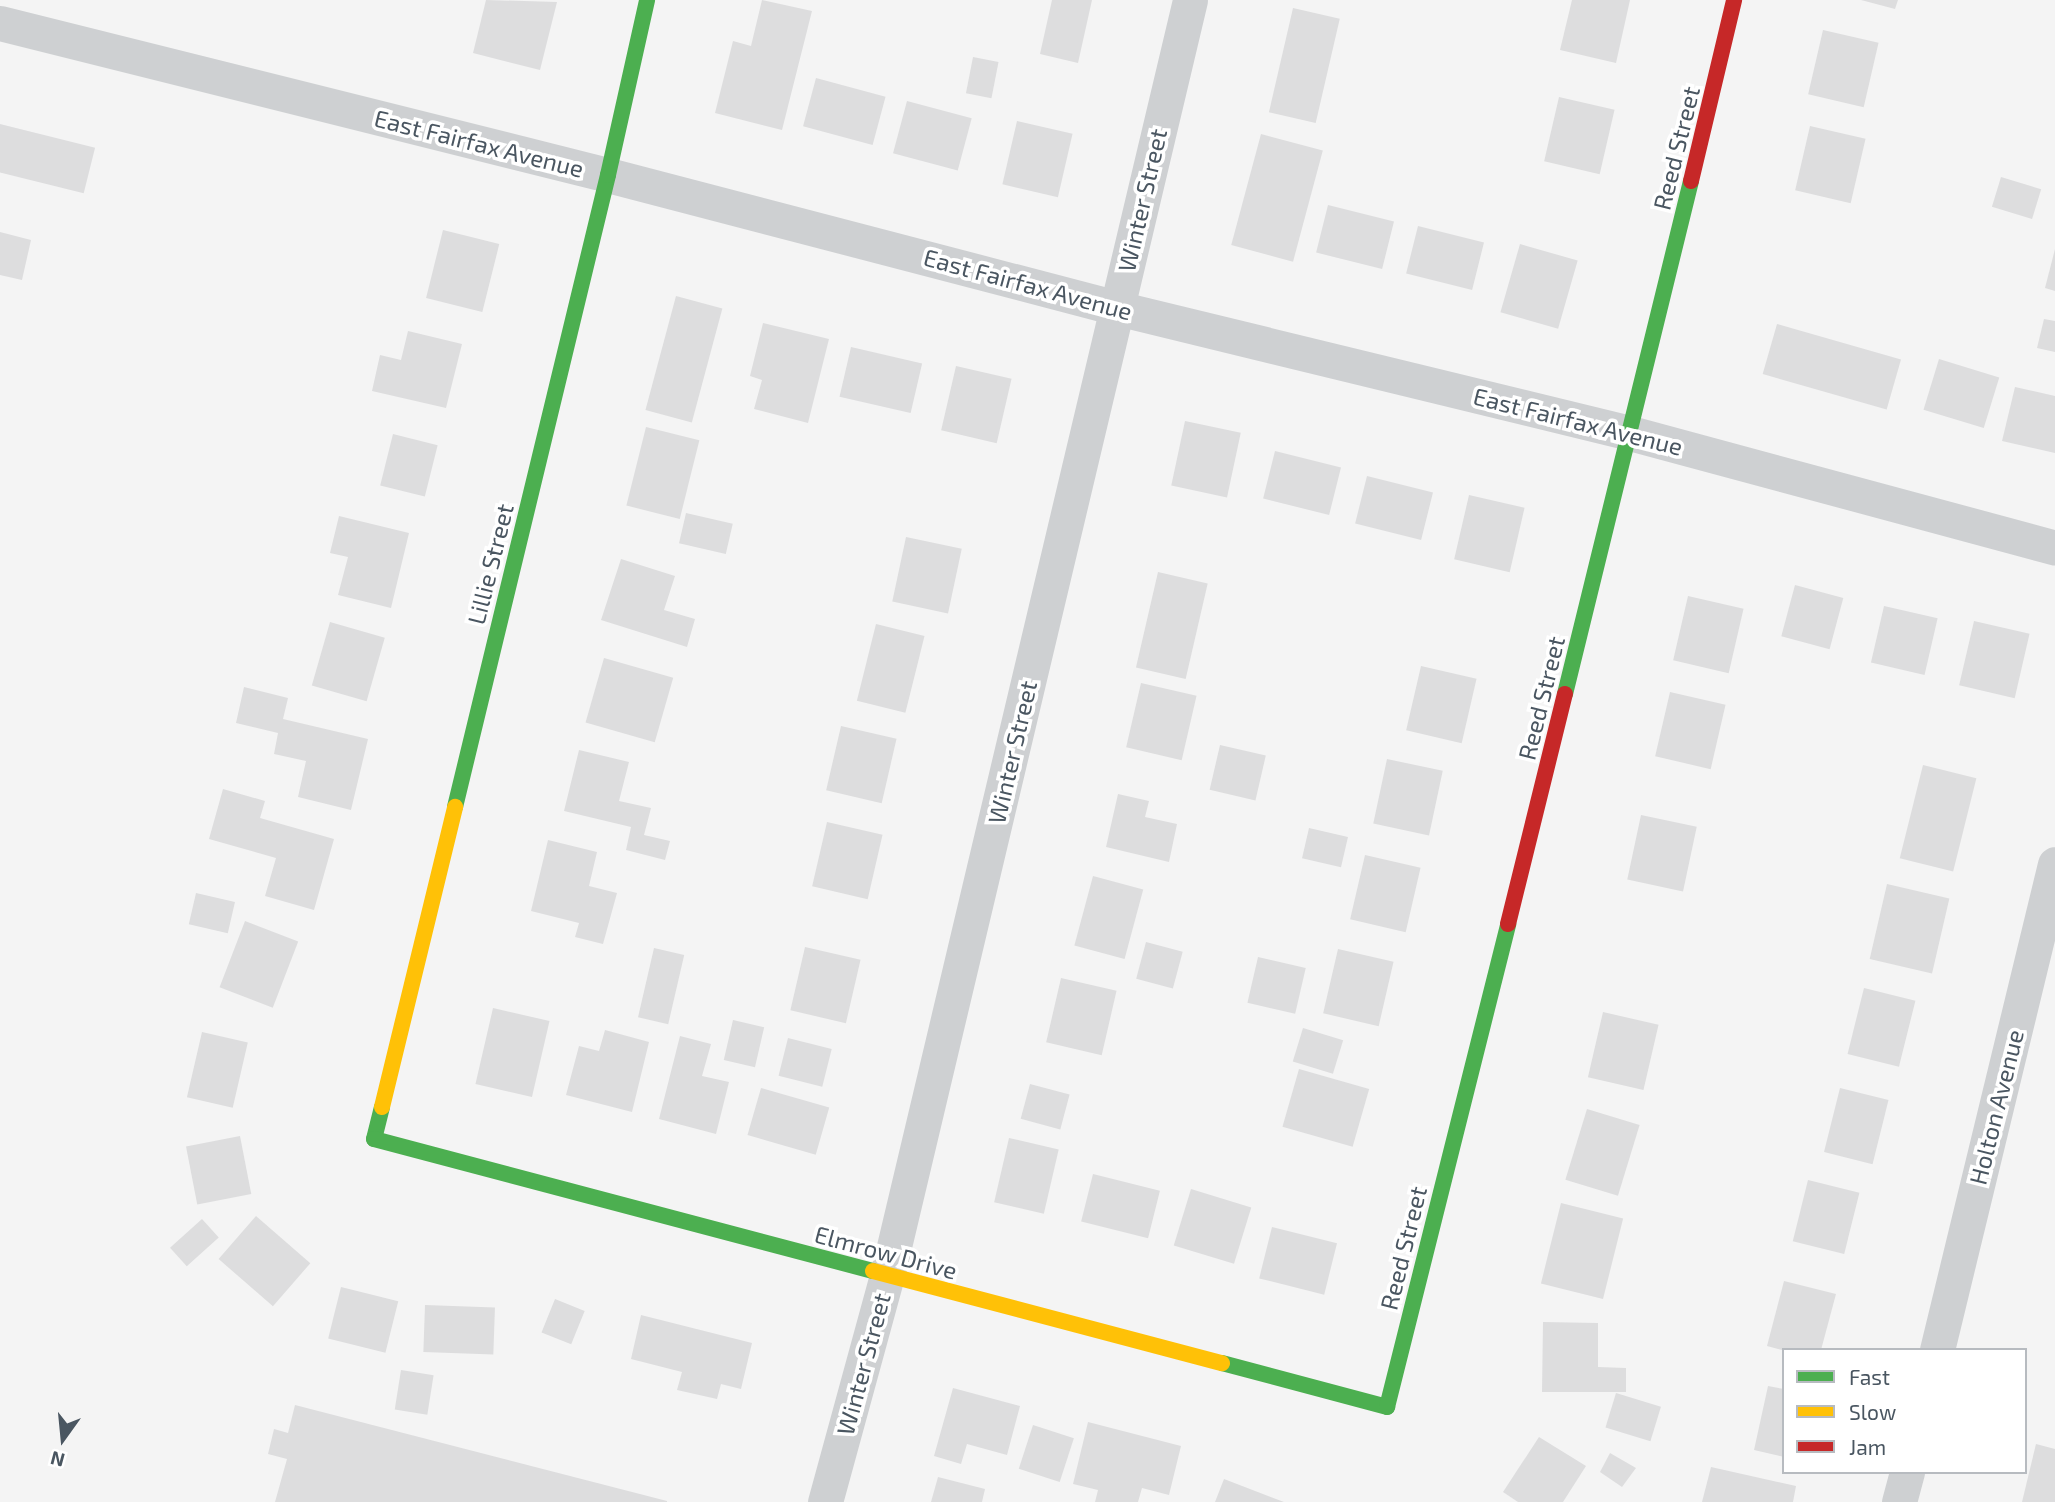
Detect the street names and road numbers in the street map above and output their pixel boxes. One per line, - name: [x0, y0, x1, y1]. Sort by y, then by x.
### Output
- street label: Reed Street: [1647, 83, 1705, 213]
- street label: East Fairfax Avenue: [371, 103, 587, 183]
- street label: Winter Street: [1112, 125, 1172, 275]
- street label: East Fairfax Avenue: [920, 242, 1136, 326]
- street label: East Fairfax Avenue: [1470, 381, 1686, 461]
- street label: Lillie Street: [461, 501, 519, 627]
- street label: Reed Street: [1512, 633, 1570, 763]
- street label: Winter Street: [982, 677, 1042, 827]
- street label: Holton Avenue: [1963, 1026, 2029, 1188]
- street label: Reed Street: [1374, 1183, 1432, 1313]
- street label: Elmrow Drive: [811, 1219, 961, 1285]
- street label: Winter Street: [830, 1290, 896, 1438]

